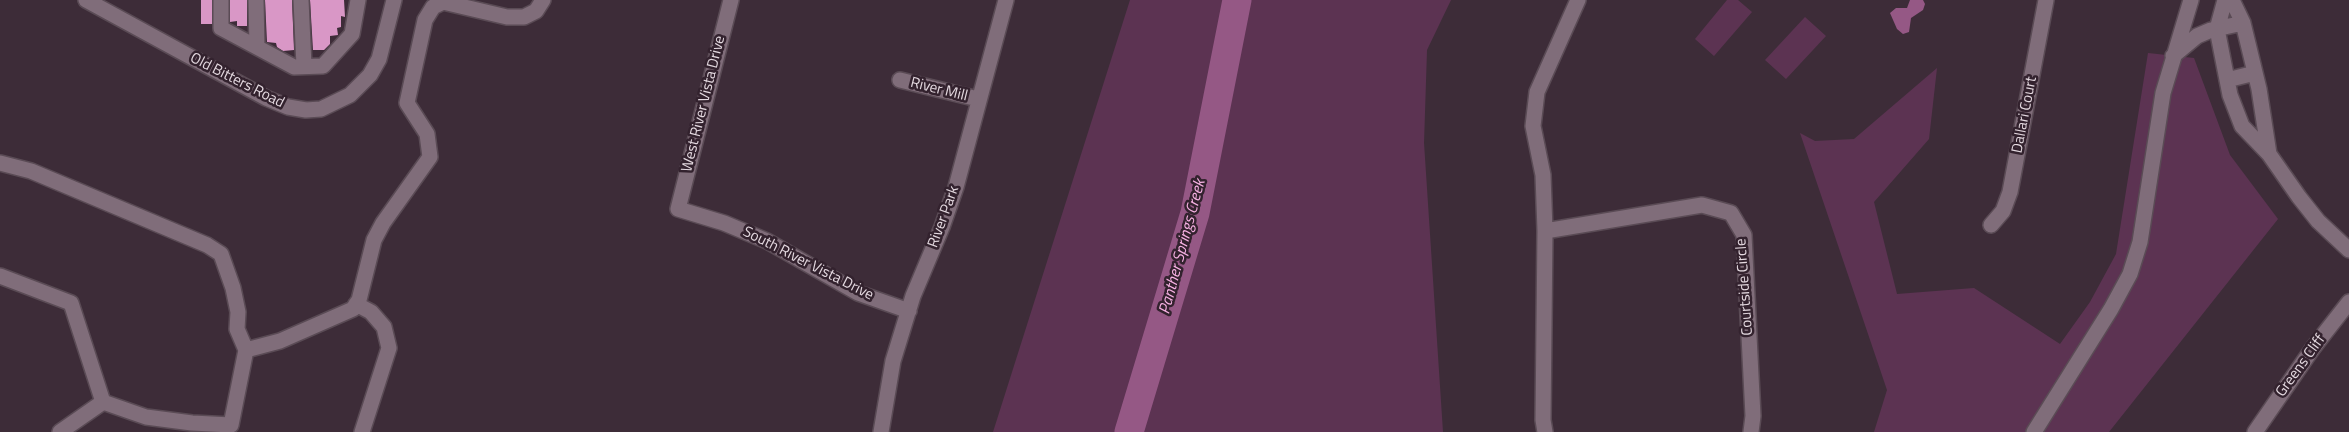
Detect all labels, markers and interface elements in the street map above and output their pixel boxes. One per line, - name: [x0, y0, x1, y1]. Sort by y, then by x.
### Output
- street label: West River Vista Drive: [678, 34, 730, 174]
- street label: Old Bitters Road: [187, 50, 287, 112]
- street label: River Mill: [908, 74, 970, 106]
- street label: Dallari Court: [2009, 75, 2041, 155]
- water label: Panther Springs Creek: [1156, 178, 1210, 316]
- street label: River Park: [925, 184, 963, 250]
- street label: South River Vista Drive: [740, 223, 876, 305]
- street label: Courtside Circle: [1733, 238, 1757, 336]
- street label: Greens Cliff: [2272, 331, 2330, 401]

